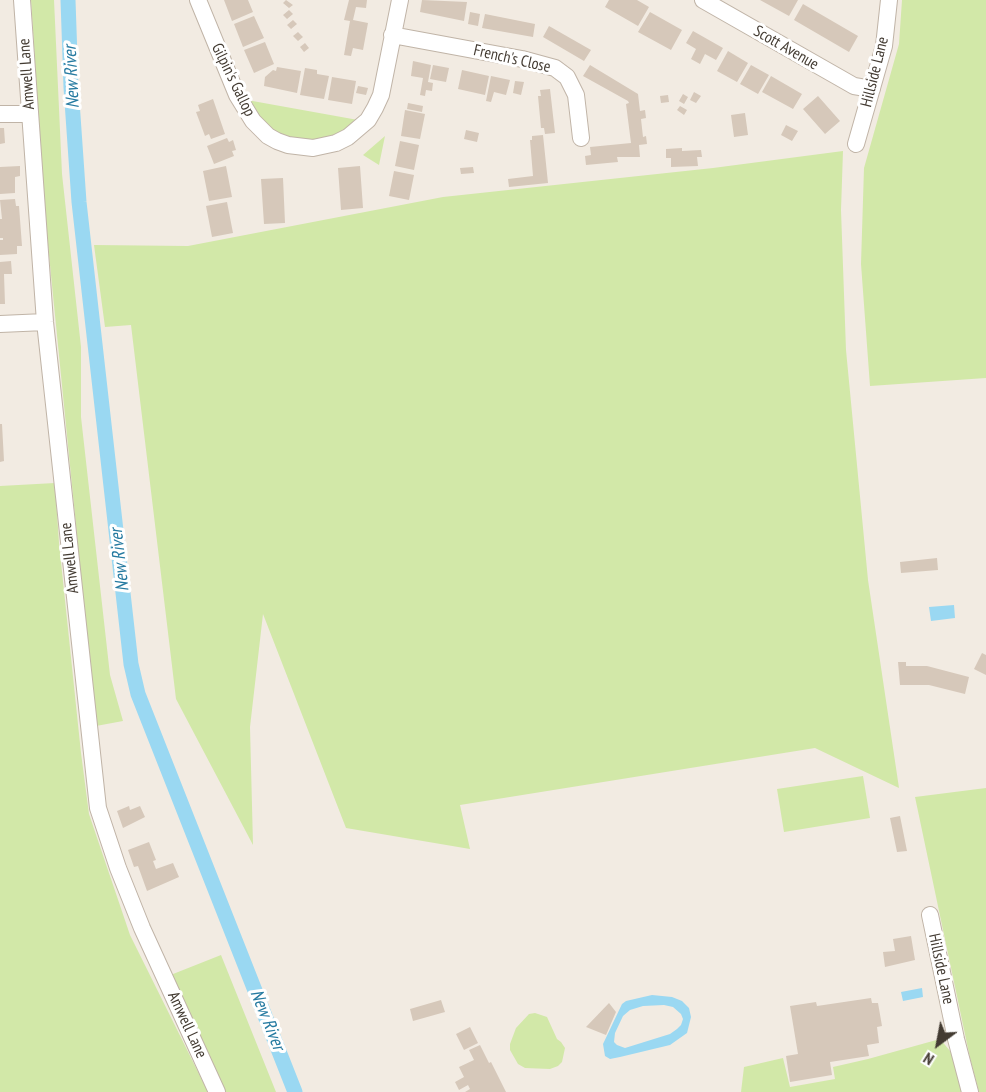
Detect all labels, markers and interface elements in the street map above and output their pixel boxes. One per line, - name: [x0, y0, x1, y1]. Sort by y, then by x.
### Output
- street label: Scott Avenue: [750, 22, 822, 74]
- street label: Hillside Lane: [857, 35, 893, 109]
- street label: Amwell Lane: [15, 38, 39, 110]
- street label: Gilpin's Gallop: [207, 40, 259, 120]
- street label: French's Close: [472, 41, 552, 77]
- water label: New River: [60, 45, 84, 109]
- street label: Amwell Lane: [57, 522, 83, 594]
- water label: New River: [106, 527, 134, 593]
- street label: Hillside Lane: [924, 932, 958, 1006]
- water label: New River: [245, 987, 289, 1053]
- street label: Amwell Lane: [163, 989, 211, 1061]
- north arrow: [908, 1014, 968, 1074]
- text: N: [920, 1048, 937, 1070]

